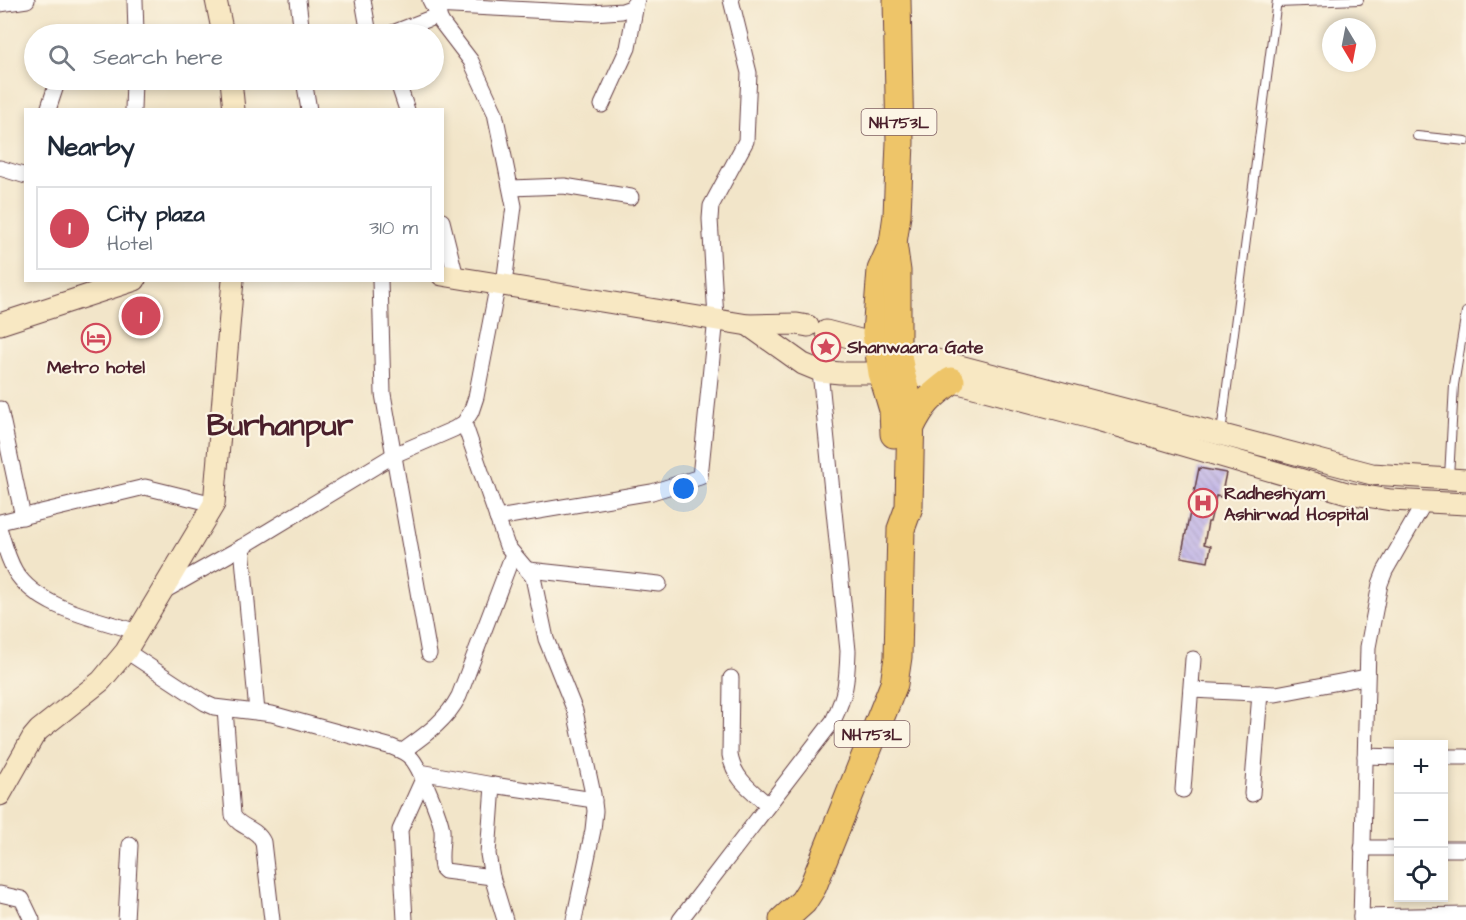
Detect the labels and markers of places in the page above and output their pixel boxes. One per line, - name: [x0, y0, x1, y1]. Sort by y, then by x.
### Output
- pin: 1: [122, 294, 160, 338]
- hotel icon: Metro hotel: [80, 322, 112, 354]
- place icon: Shanwaara Gate: [810, 331, 842, 363]
- place label: Shanwaara Gate: [846, 335, 984, 360]
- place label: Metro hotel: [47, 355, 145, 380]
- place label: Radheshyam Ashirwad Hospital: [1224, 481, 1369, 527]
- hospital icon: Radheshyam Ashirwad Hospital: [1187, 487, 1219, 519]

